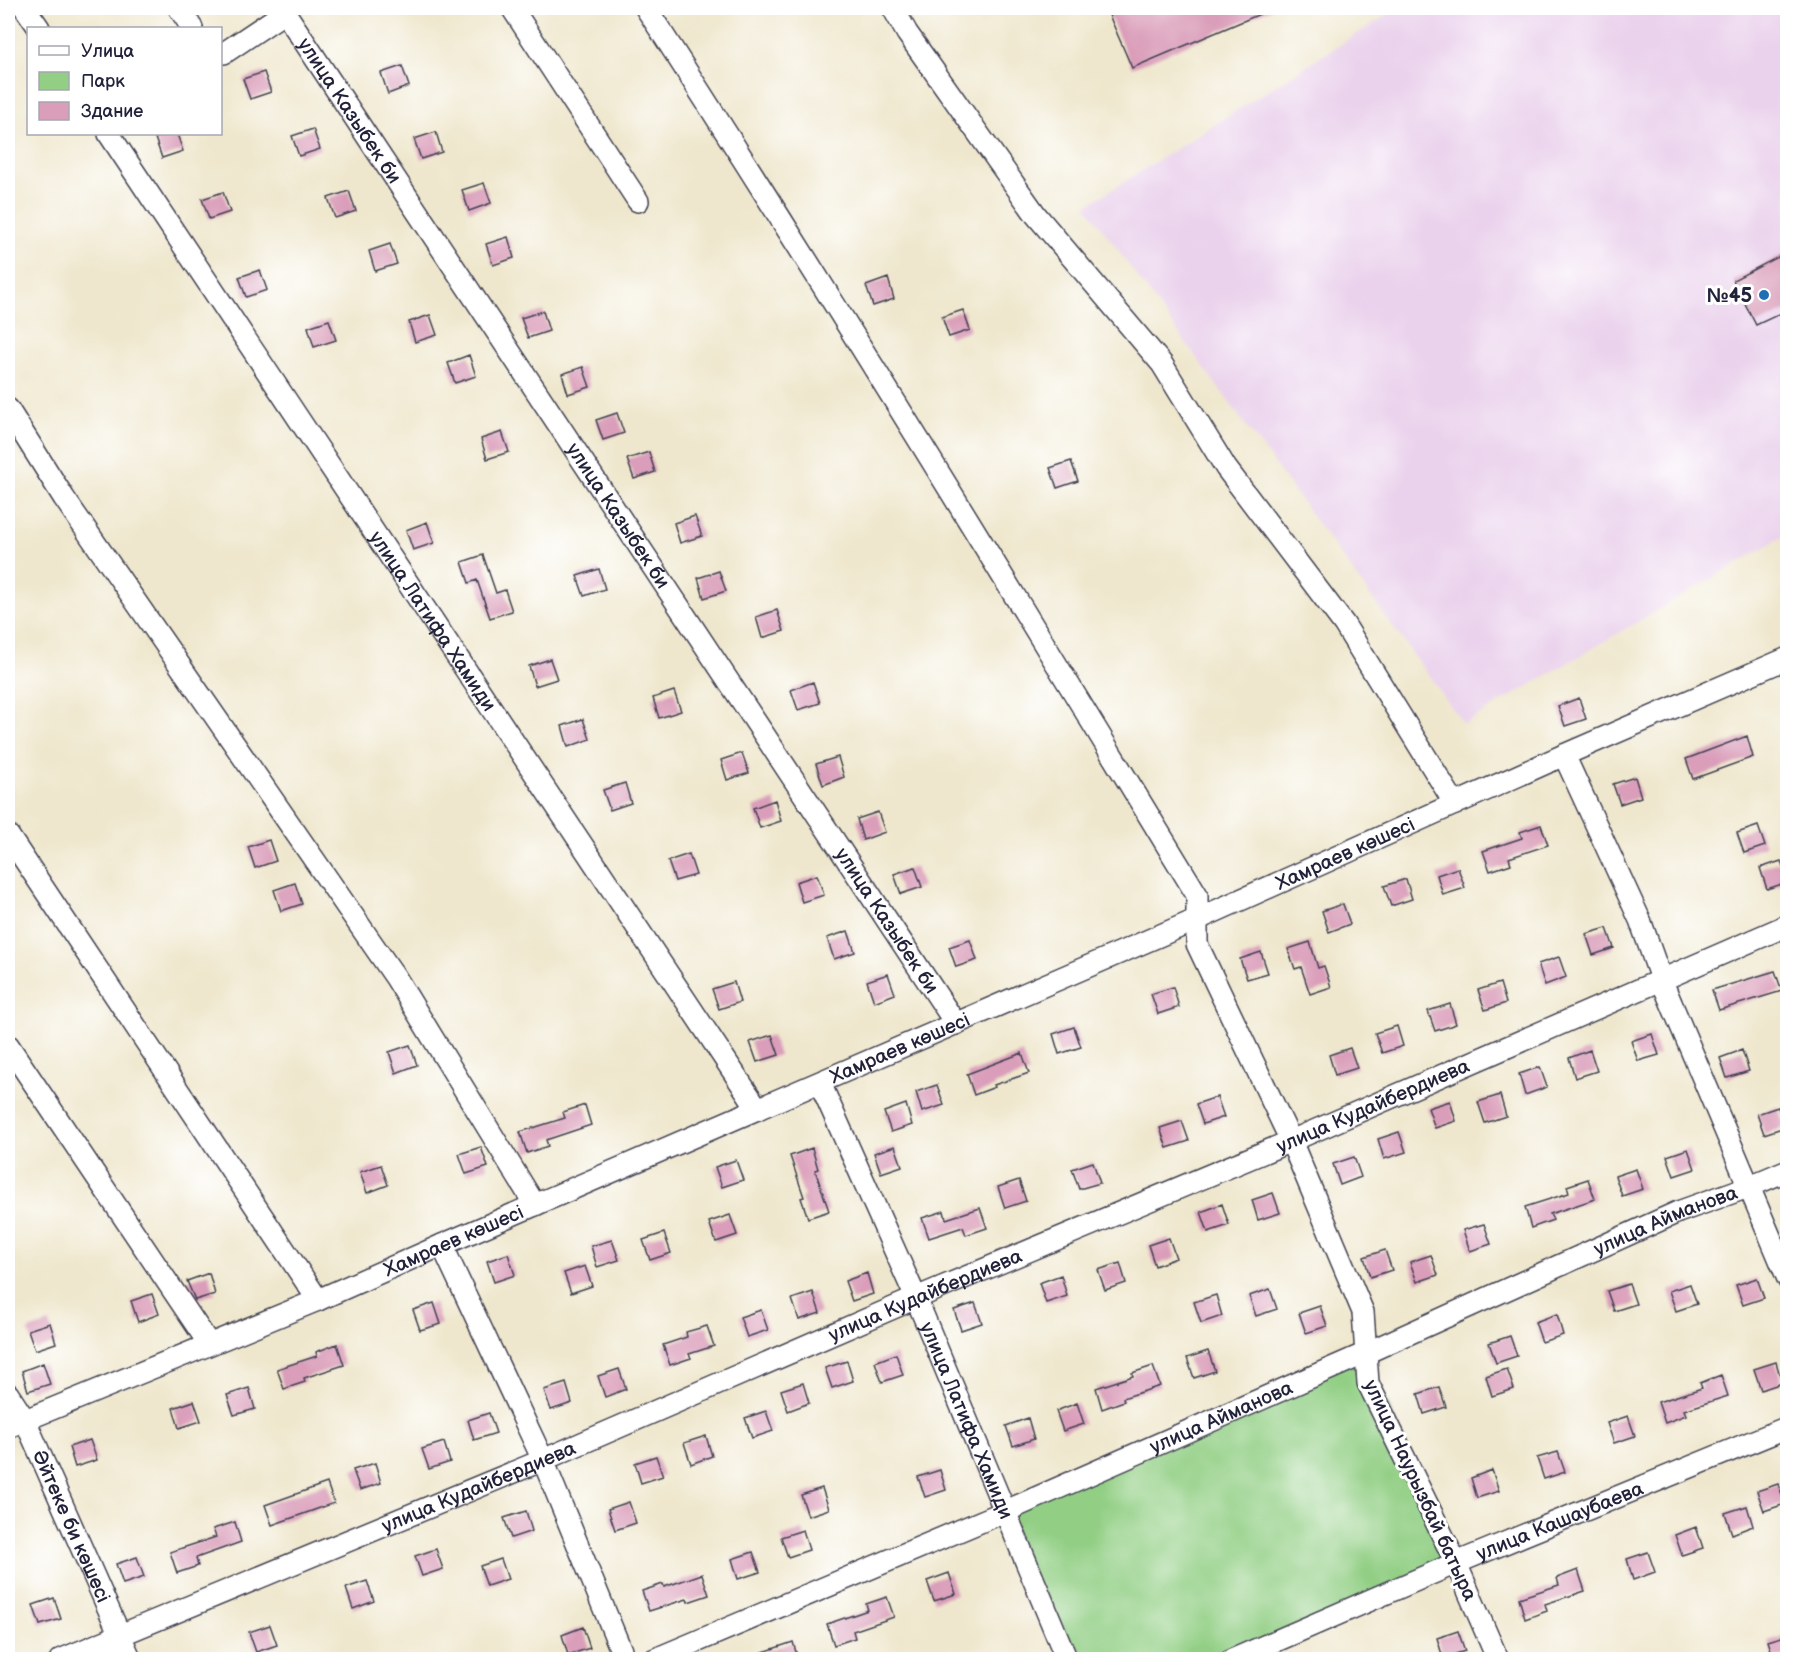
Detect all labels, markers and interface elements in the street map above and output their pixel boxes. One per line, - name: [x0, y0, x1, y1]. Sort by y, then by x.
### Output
- legend: [27, 27, 222, 135]
- street label: улица Казыбек би: [292, 34, 406, 188]
- text: Улица: [81, 41, 135, 62]
- text: Парк: [81, 71, 125, 92]
- text: Здание: [81, 101, 143, 122]
- place label: №45: [1706, 284, 1752, 308]
- marker: №45: [1757, 288, 1771, 302]
- street label: улица Казыбек би: [561, 439, 675, 593]
- street label: улица Латифа Хамиди: [364, 527, 501, 716]
- street label: Хамраев көшесі: [1272, 812, 1419, 896]
- street label: улица Казыбек би: [830, 844, 943, 998]
- street label: Хамраев көшесі: [826, 1008, 974, 1089]
- street label: улица Кудайбердиева: [1273, 1054, 1473, 1159]
- street label: улица Айманова: [1590, 1181, 1741, 1261]
- street label: Хамраев көшесі: [380, 1200, 527, 1282]
- street label: улица Кудайбердиева: [825, 1244, 1026, 1348]
- street label: улица Латифа Хамиди: [914, 1319, 1018, 1523]
- street label: улица Айманова: [1146, 1376, 1297, 1459]
- street label: улица Наурызбай батыра: [1358, 1376, 1482, 1605]
- street label: улица Кудайбердиева: [378, 1436, 580, 1538]
- street label: Әйтеке би көшесі: [27, 1447, 115, 1606]
- street label: улица Кашаубаева: [1473, 1477, 1647, 1566]

